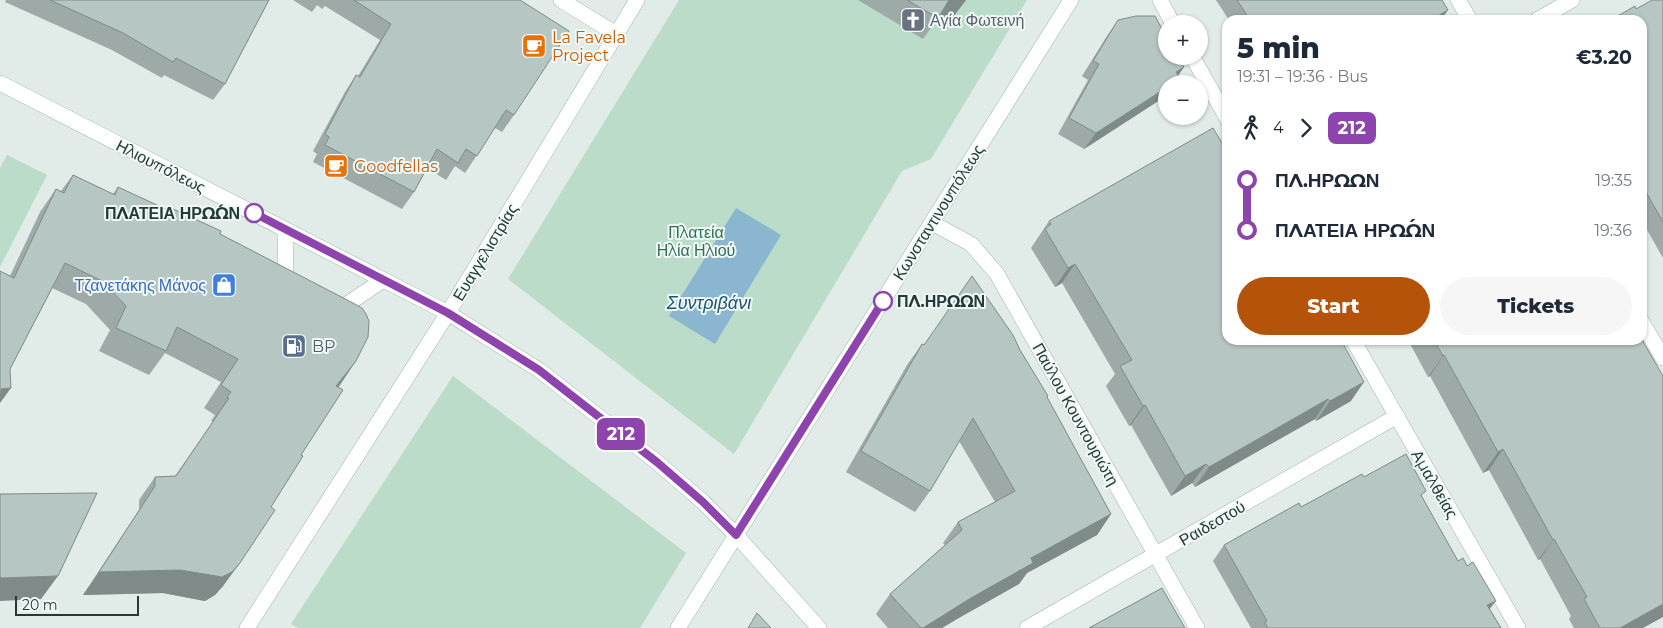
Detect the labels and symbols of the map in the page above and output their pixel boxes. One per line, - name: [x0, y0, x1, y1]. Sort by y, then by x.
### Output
- church icon: Αγία Φωτεινή: [900, 7, 926, 33]
- place label: Αγία Φωτεινή: [930, 11, 1024, 30]
- place label: La Favela Project: [552, 28, 626, 65]
- cafe icon: La Favela Project: [521, 33, 547, 59]
- street label: Ηλιουπόλεως: [113, 136, 209, 197]
- street label: Κωνσταντινουπόλεως: [889, 141, 988, 284]
- cafe icon: Goodfellas: [323, 153, 349, 179]
- place label: Goodfellas: [354, 157, 438, 176]
- street label: Ευαγγελιστρίας: [449, 200, 522, 304]
- marker: ΠΛΑΤΕΙΑ ΗΡΏΩΝ: [244, 203, 264, 223]
- place label: ΠΛΑΤΕΙΑ ΗΡΏΩΝ: [105, 204, 240, 223]
- park label: Πλατεία Ηλία Ηλιού: [657, 223, 735, 260]
- shop icon: Τζανετάκης Μάνος: [211, 272, 237, 298]
- place label: Τζανετάκης Μάνος: [75, 276, 206, 295]
- marker: ΠΛ.ΗΡΩΩΝ: [873, 291, 893, 311]
- water label: Συντριβάνι: [666, 292, 751, 314]
- place label: ΠΛ.ΗΡΩΩΝ: [897, 292, 985, 311]
- fuel station icon: BP: [281, 333, 307, 359]
- place label: BP: [312, 337, 336, 356]
- street label: Παύλου Κουντουριώτη: [1028, 340, 1123, 489]
- line badge: 212: [592, 418, 650, 450]
- street label: Αμαλθείας: [1407, 447, 1462, 522]
- street label: Ραιδεστού: [1176, 497, 1249, 550]
- scale bar: [15, 593, 139, 616]

